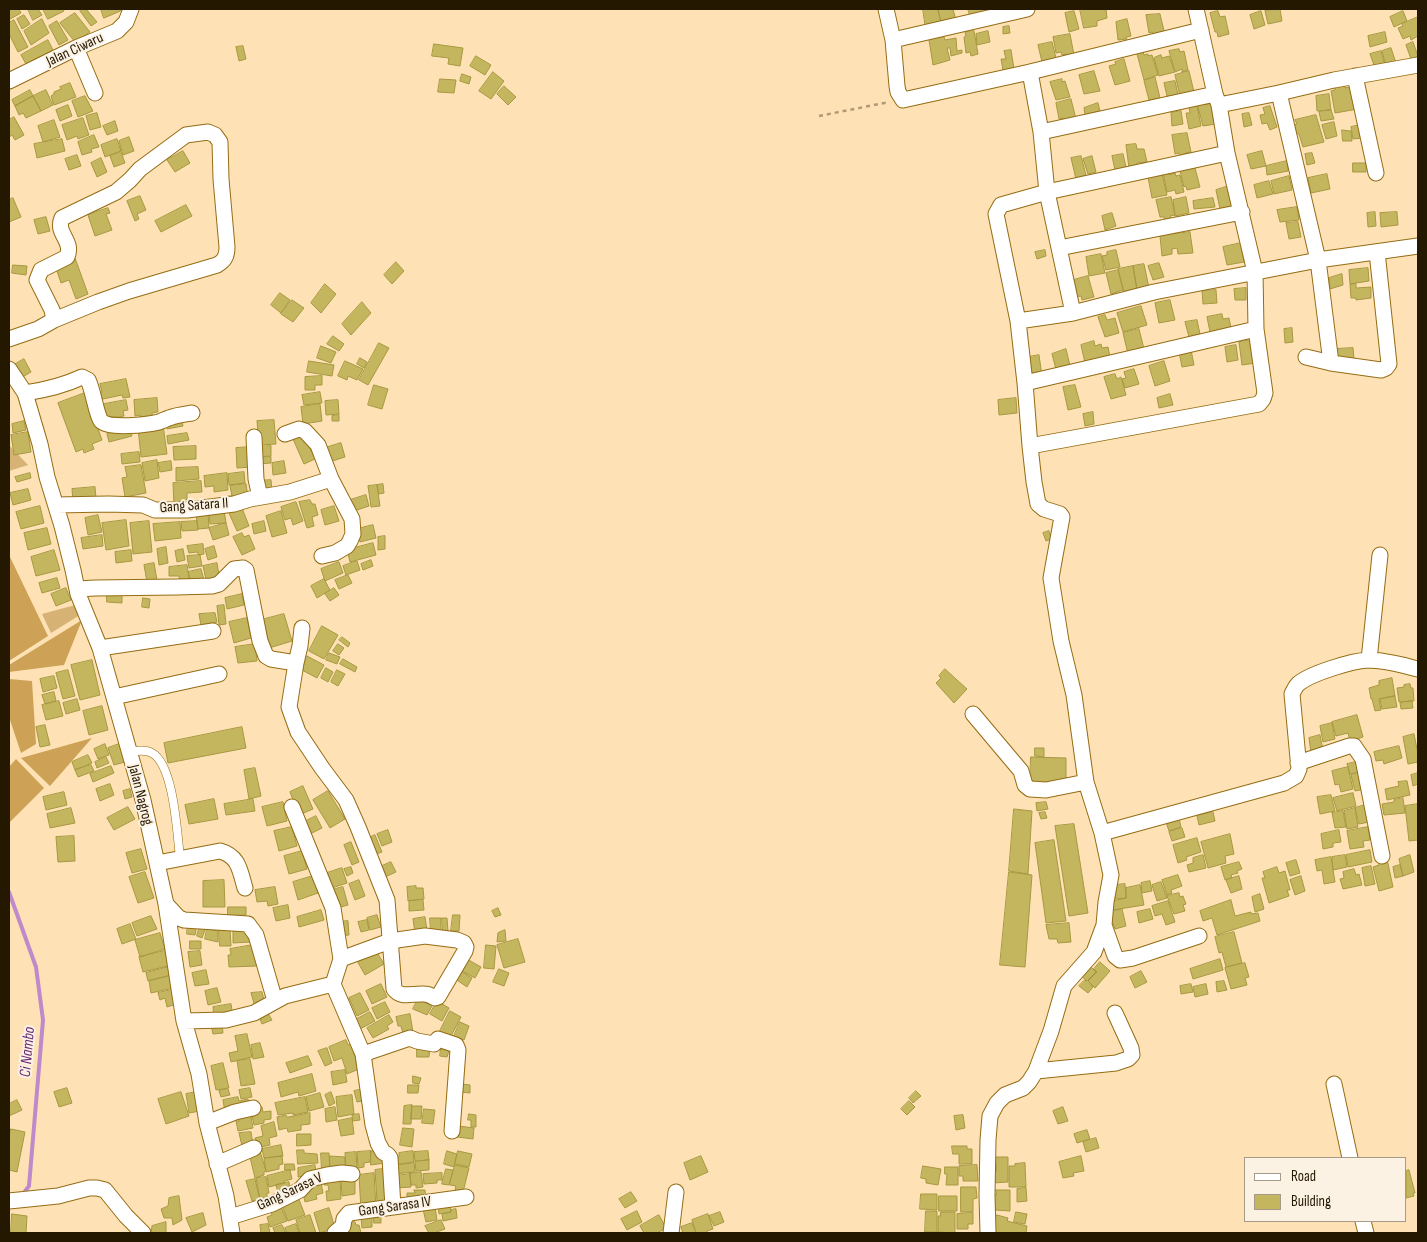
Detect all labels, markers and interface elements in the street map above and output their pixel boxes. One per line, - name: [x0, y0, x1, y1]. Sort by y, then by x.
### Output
- street label: Jalan Ciwaru: [44, 29, 106, 71]
- street label: Gang Satara II: [159, 495, 229, 517]
- street label: Jalan Nagrog: [124, 763, 156, 827]
- water label: Ci Nambo: [16, 1026, 40, 1078]
- legend: [1244, 1157, 1407, 1222]
- text: Road: [1291, 1167, 1316, 1186]
- street label: Gang Sarasa V: [254, 1169, 326, 1215]
- text: Building: [1291, 1192, 1331, 1211]
- street label: Gang Sarasa IV: [357, 1193, 433, 1221]

